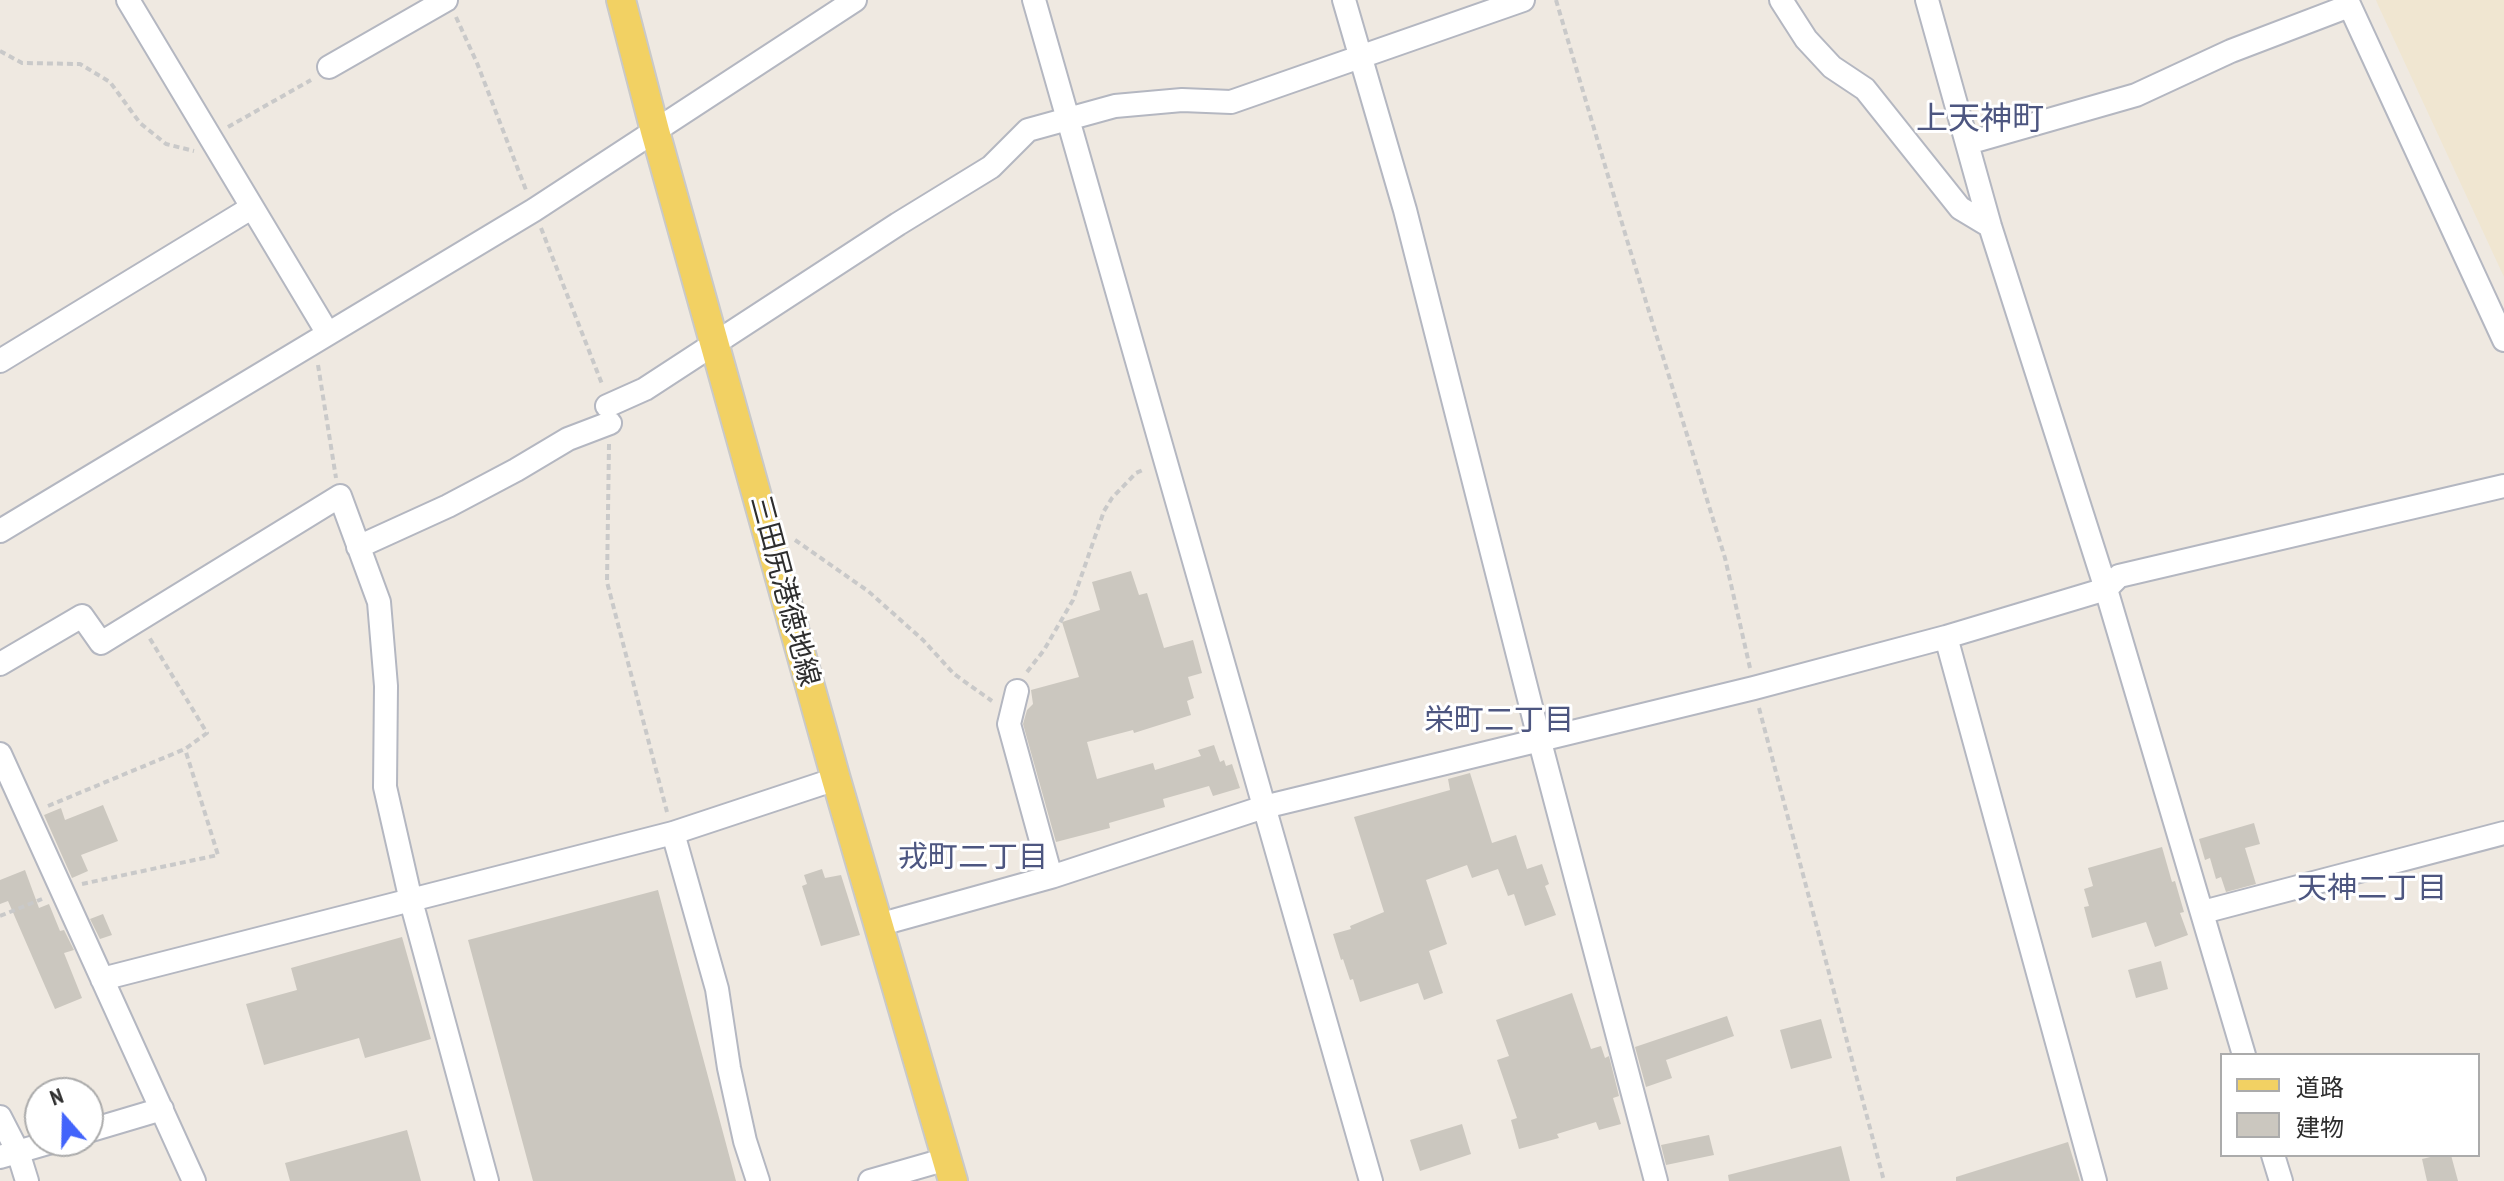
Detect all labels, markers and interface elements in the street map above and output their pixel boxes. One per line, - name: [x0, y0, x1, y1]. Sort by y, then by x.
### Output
- district label: 上天神町: [1916, 101, 2044, 139]
- street label: 三田尻港徳地線: [742, 492, 826, 690]
- district label: 栄町二丁目: [1424, 703, 1574, 739]
- district label: 戎町二丁目: [898, 840, 1048, 876]
- district label: 天神二丁目: [2297, 871, 2447, 907]
- legend: [2220, 1053, 2480, 1157]
- text: 道路: [2296, 1072, 2344, 1103]
- north arrow: [24, 1077, 104, 1157]
- text: N: [46, 1081, 67, 1112]
- text: 建物: [2296, 1112, 2344, 1143]

